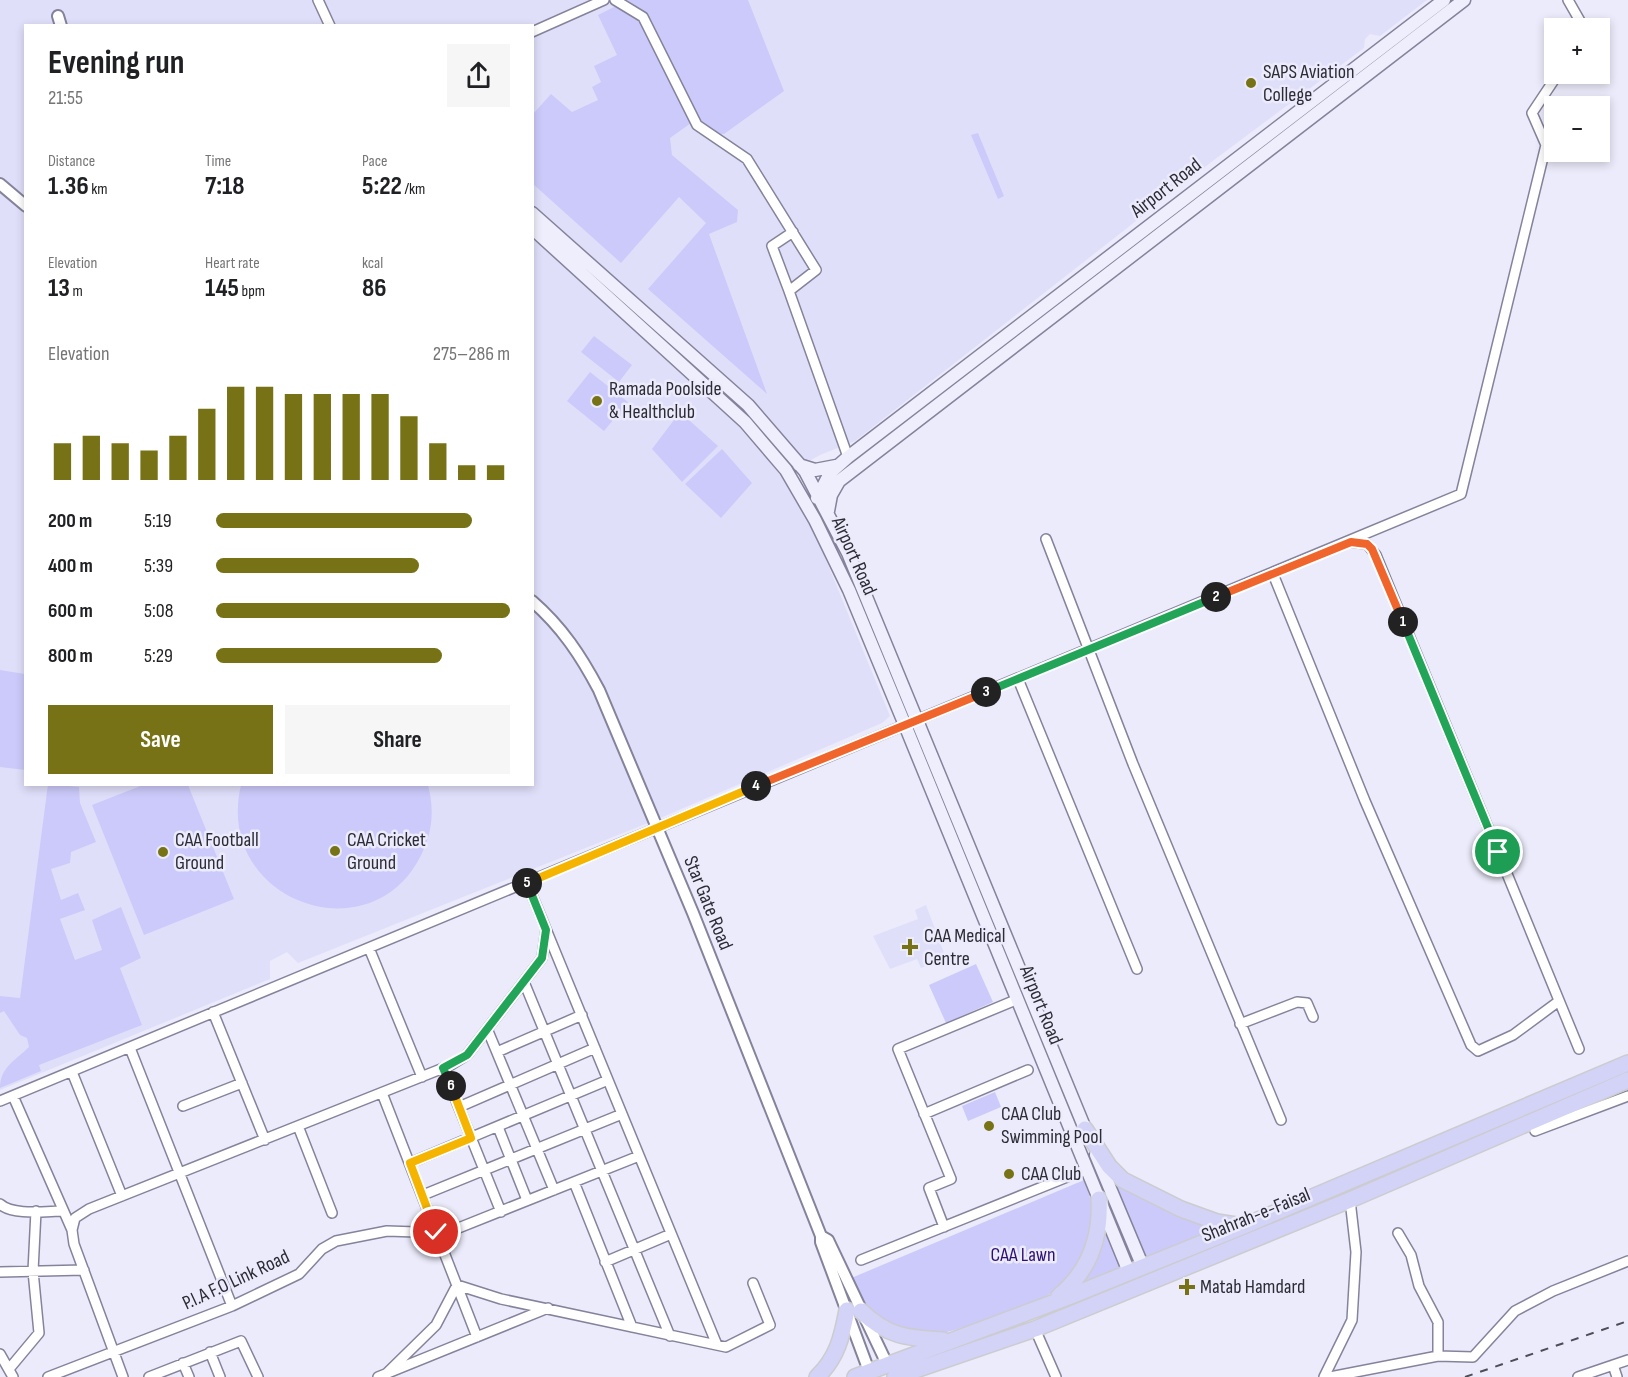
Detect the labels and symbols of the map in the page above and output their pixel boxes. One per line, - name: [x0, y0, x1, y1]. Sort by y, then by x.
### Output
- place label: SAPS Aviation College: [1263, 60, 1355, 107]
- marker: SAPS Aviation College: [1244, 76, 1258, 90]
- street label: Airport Road: [1125, 153, 1206, 224]
- place label: Ramada Poolside & Healthclub: [609, 377, 721, 424]
- marker: Ramada Poolside & Healthclub: [590, 394, 604, 408]
- street label: Airport Road: [826, 512, 882, 599]
- pin: 2: [1201, 582, 1231, 612]
- pin: 1: [1388, 607, 1418, 637]
- pin: 3: [971, 677, 1001, 707]
- pin: 4: [741, 771, 771, 801]
- pin: [1472, 826, 1523, 877]
- place label: CAA Football Ground: [175, 828, 259, 875]
- place label: CAA Cricket Ground: [347, 828, 426, 875]
- marker: CAA Cricket Ground: [328, 844, 342, 858]
- marker: CAA Football Ground: [156, 845, 170, 859]
- street label: Star Gate Road: [678, 852, 738, 954]
- pin: 5: [512, 868, 542, 898]
- place label: CAA Medical Centre: [924, 924, 1005, 971]
- marker: CAA Medical Centre: [901, 938, 919, 956]
- street label: Airport Road: [1014, 961, 1068, 1048]
- pin: 6: [436, 1071, 466, 1101]
- place label: CAA Club Swimming Pool: [1001, 1102, 1102, 1149]
- marker: CAA Club Swimming Pool: [982, 1119, 996, 1133]
- place label: CAA Club: [1021, 1162, 1081, 1186]
- marker: CAA Club: [1002, 1167, 1016, 1181]
- street label: Shahrah-e-Faisal: [1198, 1182, 1314, 1248]
- pin: [410, 1206, 461, 1257]
- park label: CAA Lawn: [990, 1243, 1056, 1267]
- street label: P.I.A F.O Link Road: [179, 1245, 293, 1315]
- place label: Matab Hamdard: [1200, 1275, 1305, 1299]
- marker: Matab Hamdard: [1178, 1278, 1196, 1296]

